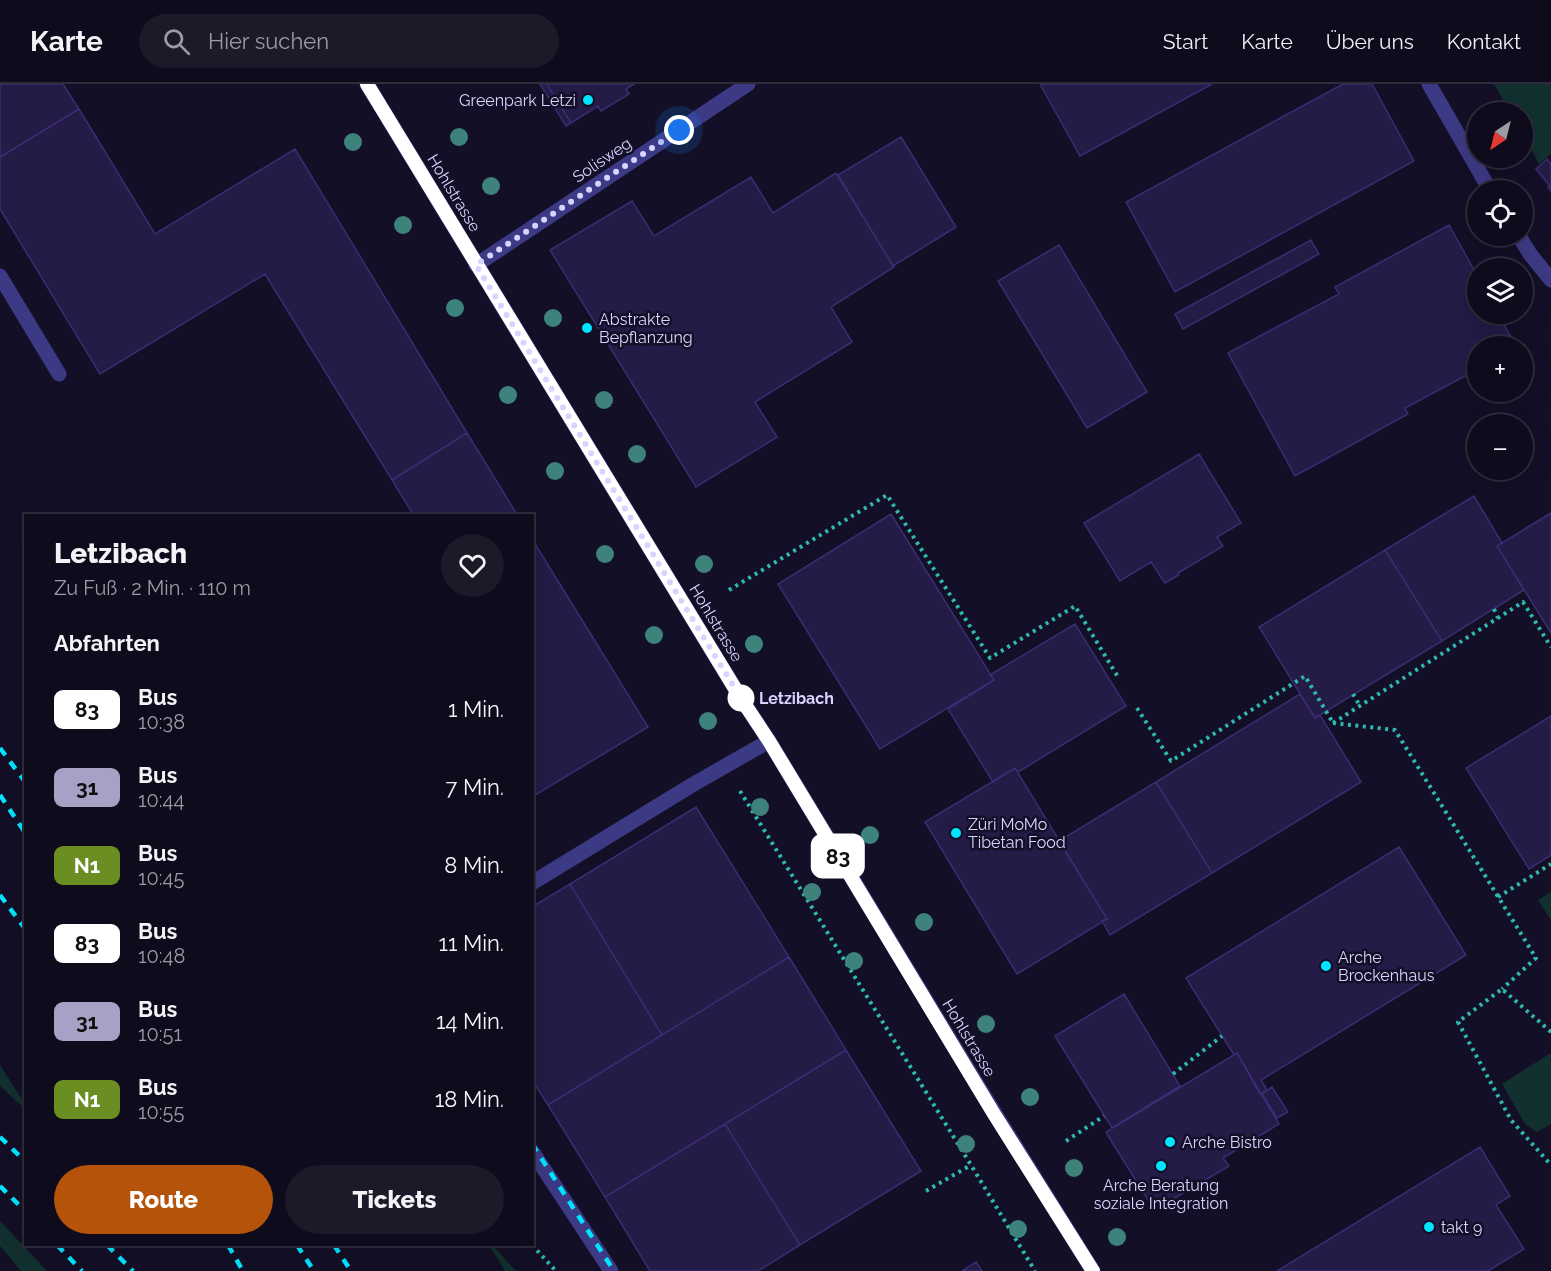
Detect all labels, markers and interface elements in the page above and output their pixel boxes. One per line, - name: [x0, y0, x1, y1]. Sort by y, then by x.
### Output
- search box: [139, 14, 559, 68]
- text: Karte: [30, 25, 103, 58]
- icon: search: [160, 25, 193, 58]
- text: Hier suchen: [208, 28, 329, 54]
- text: Start: [1163, 29, 1208, 54]
- text: Karte: [1241, 29, 1293, 54]
- text: Über uns: [1326, 29, 1414, 54]
- text: Kontakt: [1447, 29, 1521, 54]
- place label: Greenpark Letzi: [459, 91, 576, 110]
- marker: Greenpark Letzi: [581, 93, 595, 107]
- north arrow: [1467, 102, 1533, 168]
- map controls: [1467, 102, 1533, 480]
- your location: [664, 115, 694, 145]
- street label: Solisweg: [569, 133, 635, 187]
- street label: Hohlstrasse: [423, 151, 485, 235]
- button: locate: [1467, 180, 1533, 246]
- button: layers: [1467, 258, 1533, 324]
- place label: Abstrakte Bepflanzung: [599, 310, 693, 347]
- marker: Abstrakte Bepflanzung: [580, 321, 594, 335]
- button: +: [1467, 336, 1533, 402]
- button: −: [1467, 414, 1533, 480]
- button: heart: [441, 534, 504, 597]
- text: Letzibach: [54, 537, 187, 570]
- text: Zu Fuß · 2 Min. · 110 m: [54, 576, 251, 600]
- street label: Hohlstrasse: [685, 581, 747, 665]
- text: Abfahrten: [54, 630, 160, 656]
- text: Bus: [138, 684, 177, 710]
- marker: Letzibach: [728, 685, 754, 711]
- place label: Letzibach: [759, 689, 834, 708]
- text: 1 Min.: [448, 696, 504, 722]
- text: 83: [75, 697, 99, 722]
- text: 10:38: [138, 710, 185, 734]
- text: Bus: [138, 762, 177, 788]
- text: 7 Min.: [446, 774, 504, 800]
- text: 31: [76, 775, 98, 800]
- text: 10:44: [138, 788, 184, 812]
- place label: Züri MoMo Tibetan Food: [968, 815, 1066, 852]
- marker: Züri MoMo Tibetan Food: [949, 826, 963, 840]
- line badge: 83: [811, 836, 865, 876]
- text: Bus: [138, 840, 177, 866]
- text: 83: [826, 844, 850, 869]
- text: 8 Min.: [444, 852, 504, 878]
- text: N1: [74, 853, 100, 878]
- text: 10:45: [138, 866, 184, 890]
- text: Bus: [138, 918, 177, 944]
- text: 11 Min.: [438, 930, 504, 956]
- text: 83: [75, 931, 99, 956]
- text: 10:48: [138, 944, 185, 968]
- place label: Arche Brockenhaus: [1338, 948, 1435, 985]
- marker: Arche Brockenhaus: [1319, 959, 1333, 973]
- text: Bus: [138, 996, 177, 1022]
- street label: Hohlstrasse: [938, 996, 1000, 1080]
- text: 14 Min.: [436, 1008, 504, 1034]
- text: 31: [76, 1009, 98, 1034]
- text: 10:51: [138, 1022, 182, 1046]
- text: Bus: [138, 1074, 177, 1100]
- text: 18 Min.: [435, 1086, 504, 1112]
- text: N1: [74, 1087, 100, 1112]
- text: 10:55: [138, 1100, 184, 1124]
- place label: Arche Bistro: [1182, 1133, 1272, 1152]
- marker: Arche Bistro: [1163, 1135, 1177, 1149]
- marker: Arche Beratung soziale Integration: [1154, 1159, 1168, 1173]
- button: Route: [54, 1165, 273, 1234]
- button: Tickets: [285, 1165, 504, 1234]
- place label: Arche Beratung soziale Integration: [1094, 1176, 1228, 1213]
- place label: takt 9: [1441, 1218, 1482, 1237]
- marker: takt 9: [1422, 1220, 1436, 1234]

